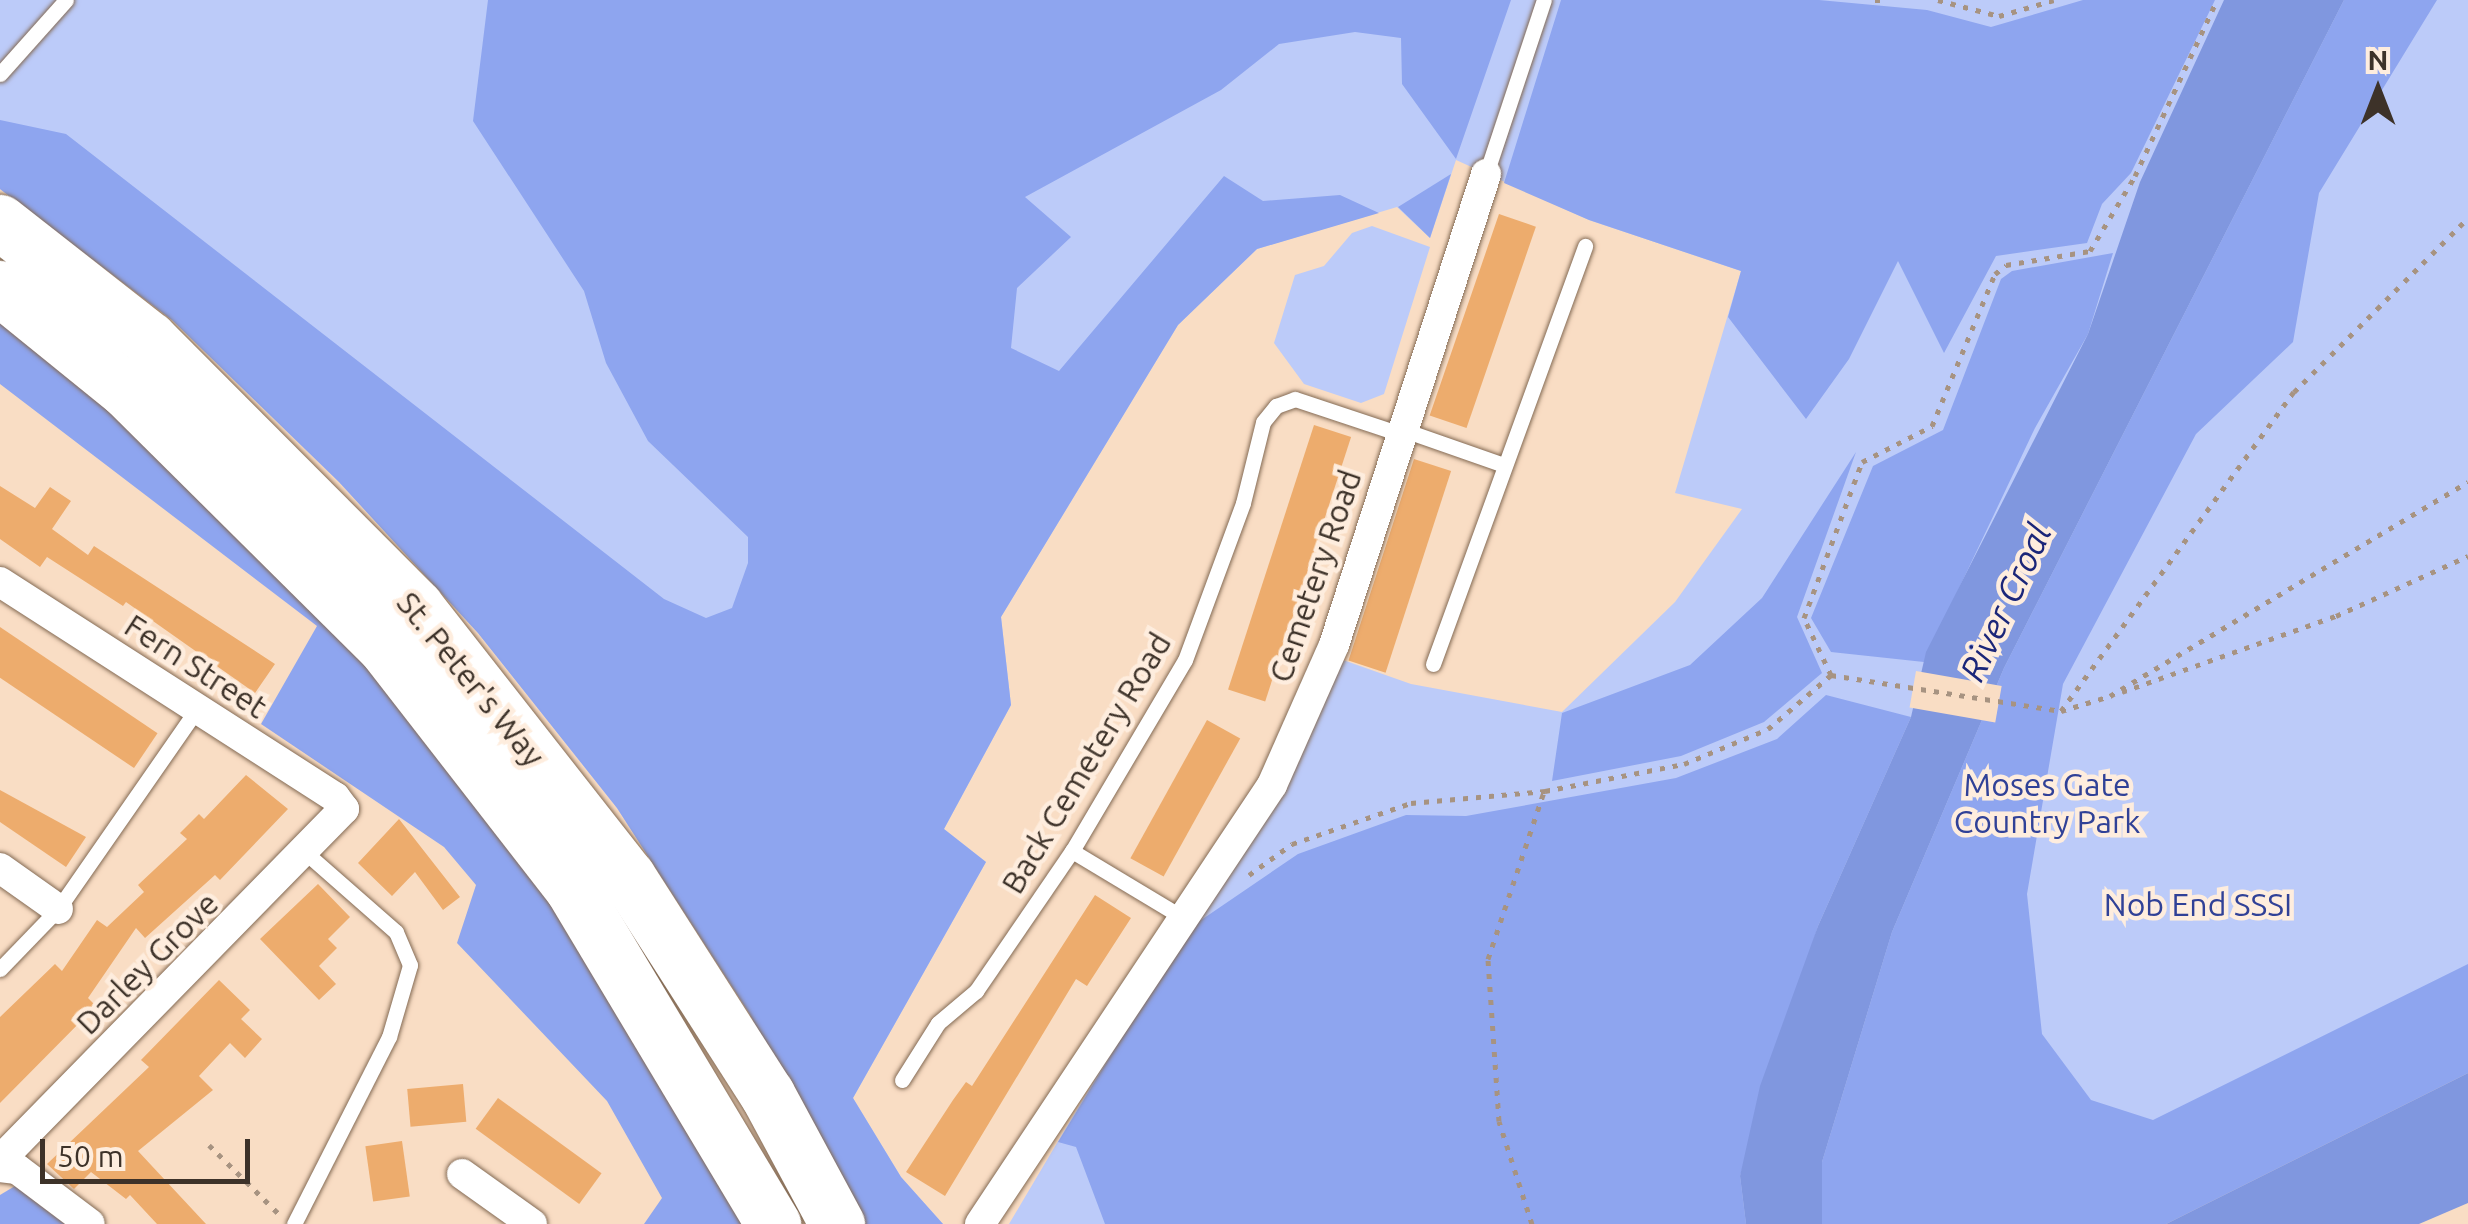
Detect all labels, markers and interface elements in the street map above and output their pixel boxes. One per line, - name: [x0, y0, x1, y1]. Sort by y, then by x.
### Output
- north arrow: [2328, 40, 2428, 140]
- text: N: [2368, 44, 2388, 75]
- street label: Cemetery Road: [1261, 465, 1369, 687]
- water label: River Croal: [1950, 517, 2060, 687]
- street label: St. Peter's Way: [389, 584, 553, 774]
- street label: Fern Street: [118, 606, 274, 726]
- street label: Back Cemetery Road: [993, 626, 1179, 900]
- park label: Moses Gate Country Park: [1954, 766, 2140, 841]
- street label: Darley Grove: [68, 884, 226, 1042]
- park label: Nob End SSSI: [2104, 885, 2292, 923]
- scale bar: [45, 1119, 255, 1181]
- text: 50 m: [57, 1139, 124, 1173]

